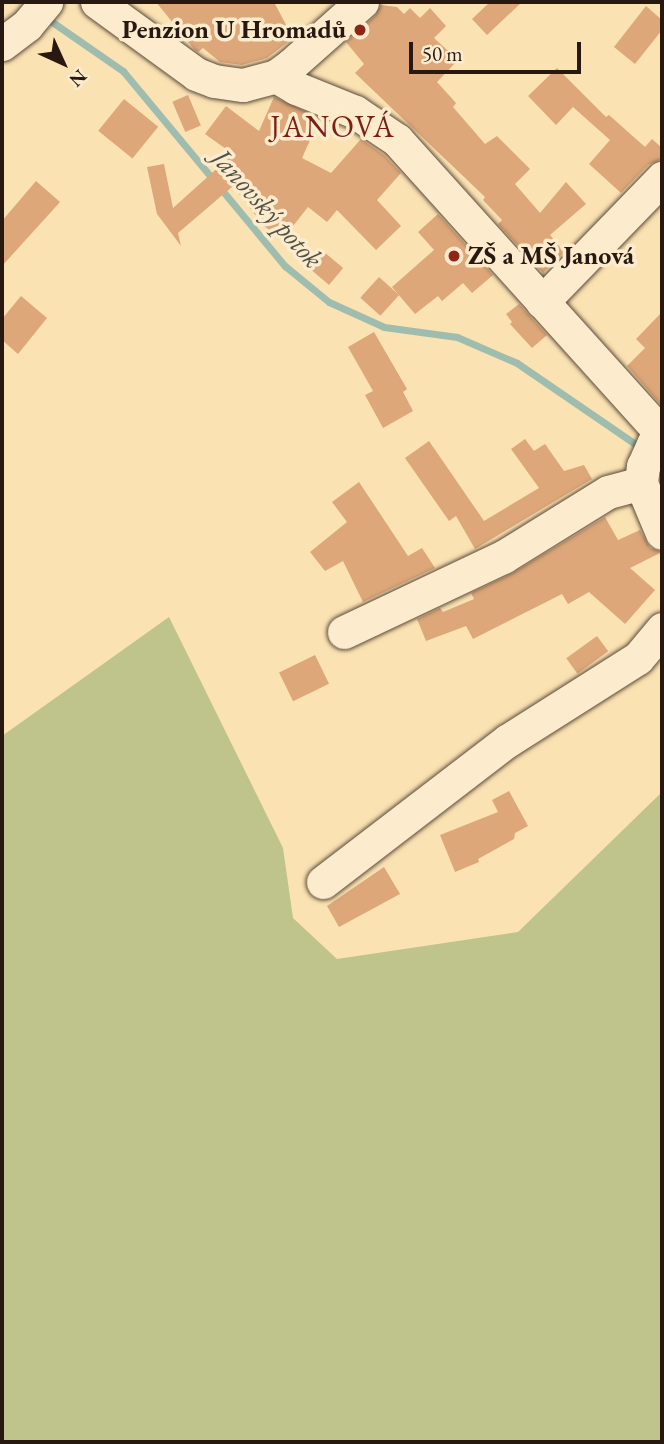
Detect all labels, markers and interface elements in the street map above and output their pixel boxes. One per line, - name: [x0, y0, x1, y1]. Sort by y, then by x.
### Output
- place label: Penzion U Hromadů: [122, 14, 346, 46]
- marker: Penzion U Hromadů: [352, 22, 368, 38]
- north arrow: [28, 28, 98, 98]
- scale bar: [412, 28, 584, 72]
- text: 50 m: [422, 40, 463, 67]
- text: N: [64, 64, 92, 92]
- district label: JANOVÁ: [271, 109, 395, 145]
- water label: Janovský potok: [206, 141, 330, 275]
- place label: ZŠ a MŠ Janová: [468, 240, 634, 272]
- marker: ZŠ a MŠ Janová: [446, 248, 462, 264]

